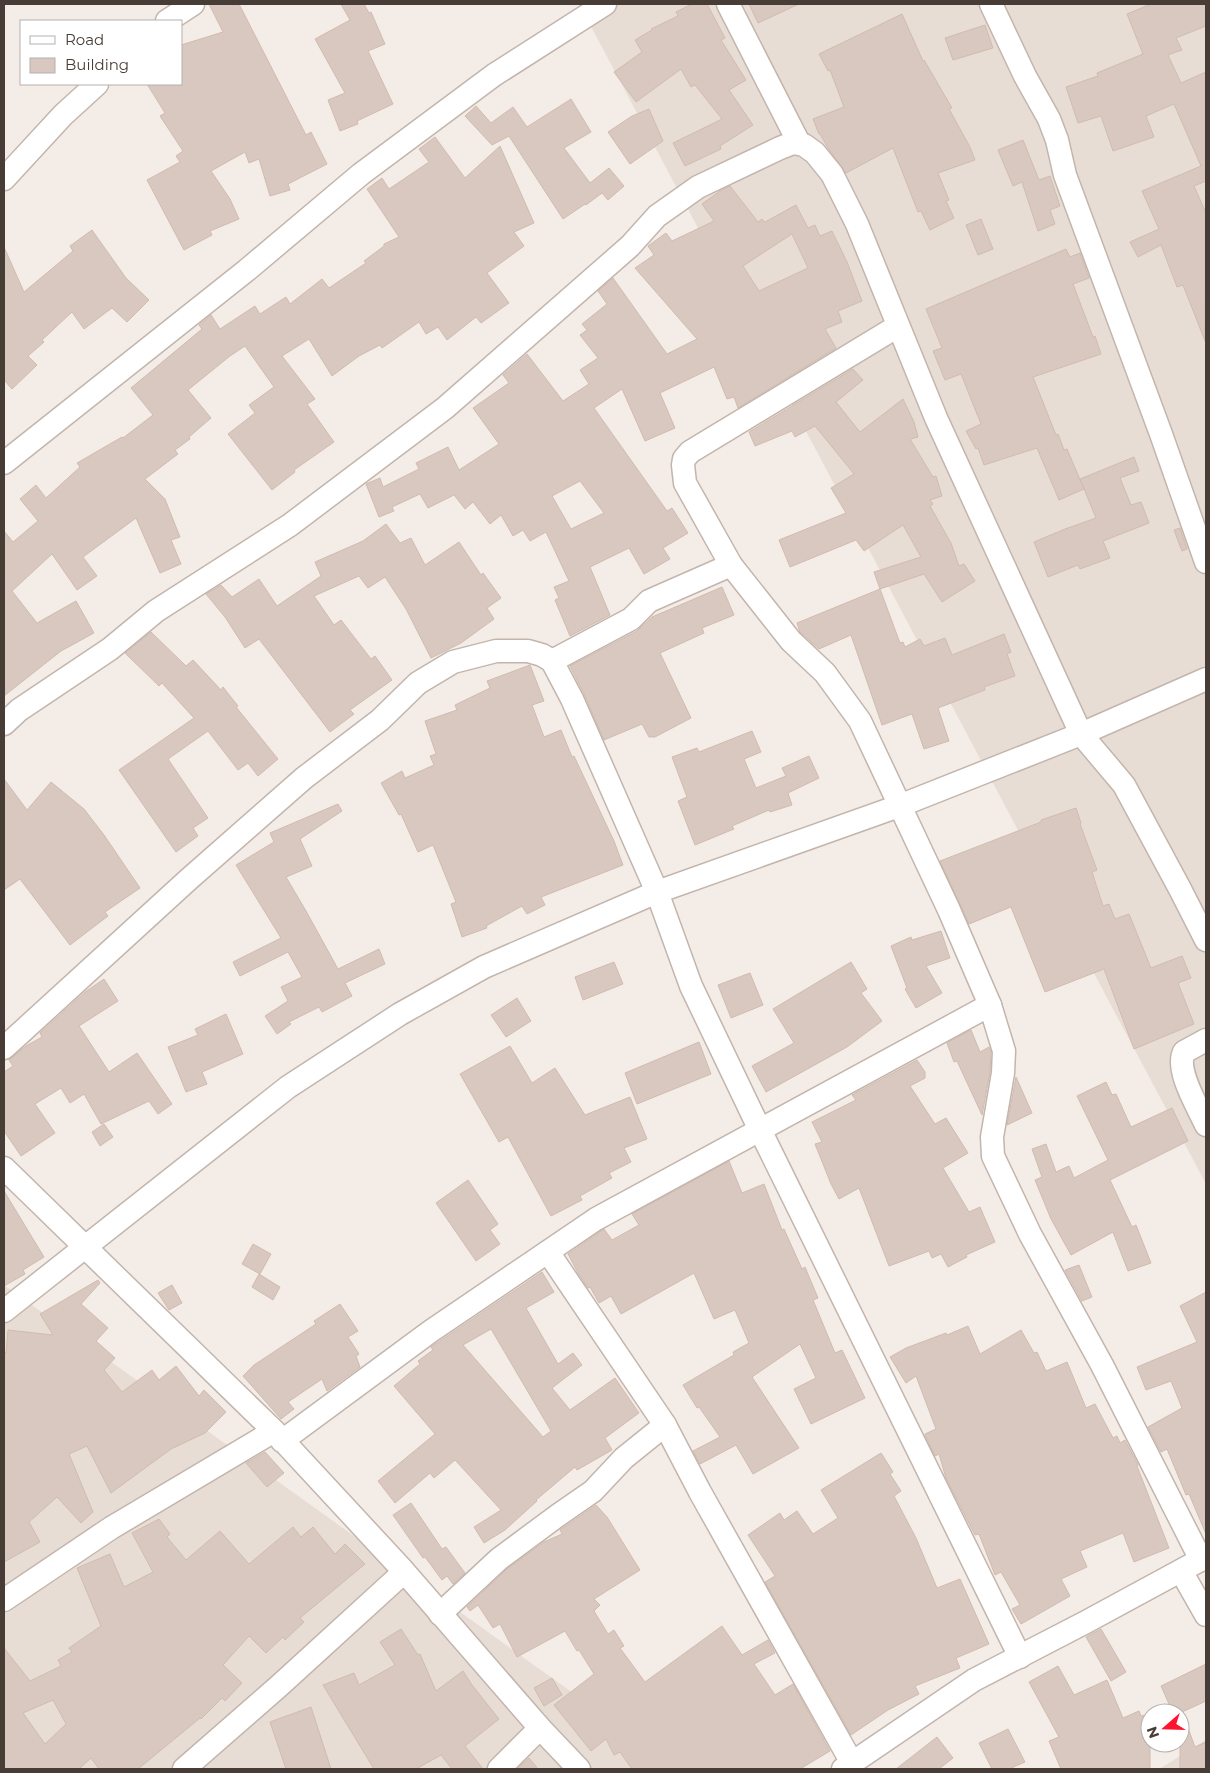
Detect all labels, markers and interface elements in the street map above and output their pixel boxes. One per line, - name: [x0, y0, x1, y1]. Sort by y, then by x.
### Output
- legend: [20, 20, 182, 85]
- text: Road: [65, 30, 104, 49]
- text: Building: [65, 55, 129, 74]
- north arrow: [1140, 1703, 1190, 1753]
- text: N: [1142, 1724, 1163, 1741]

